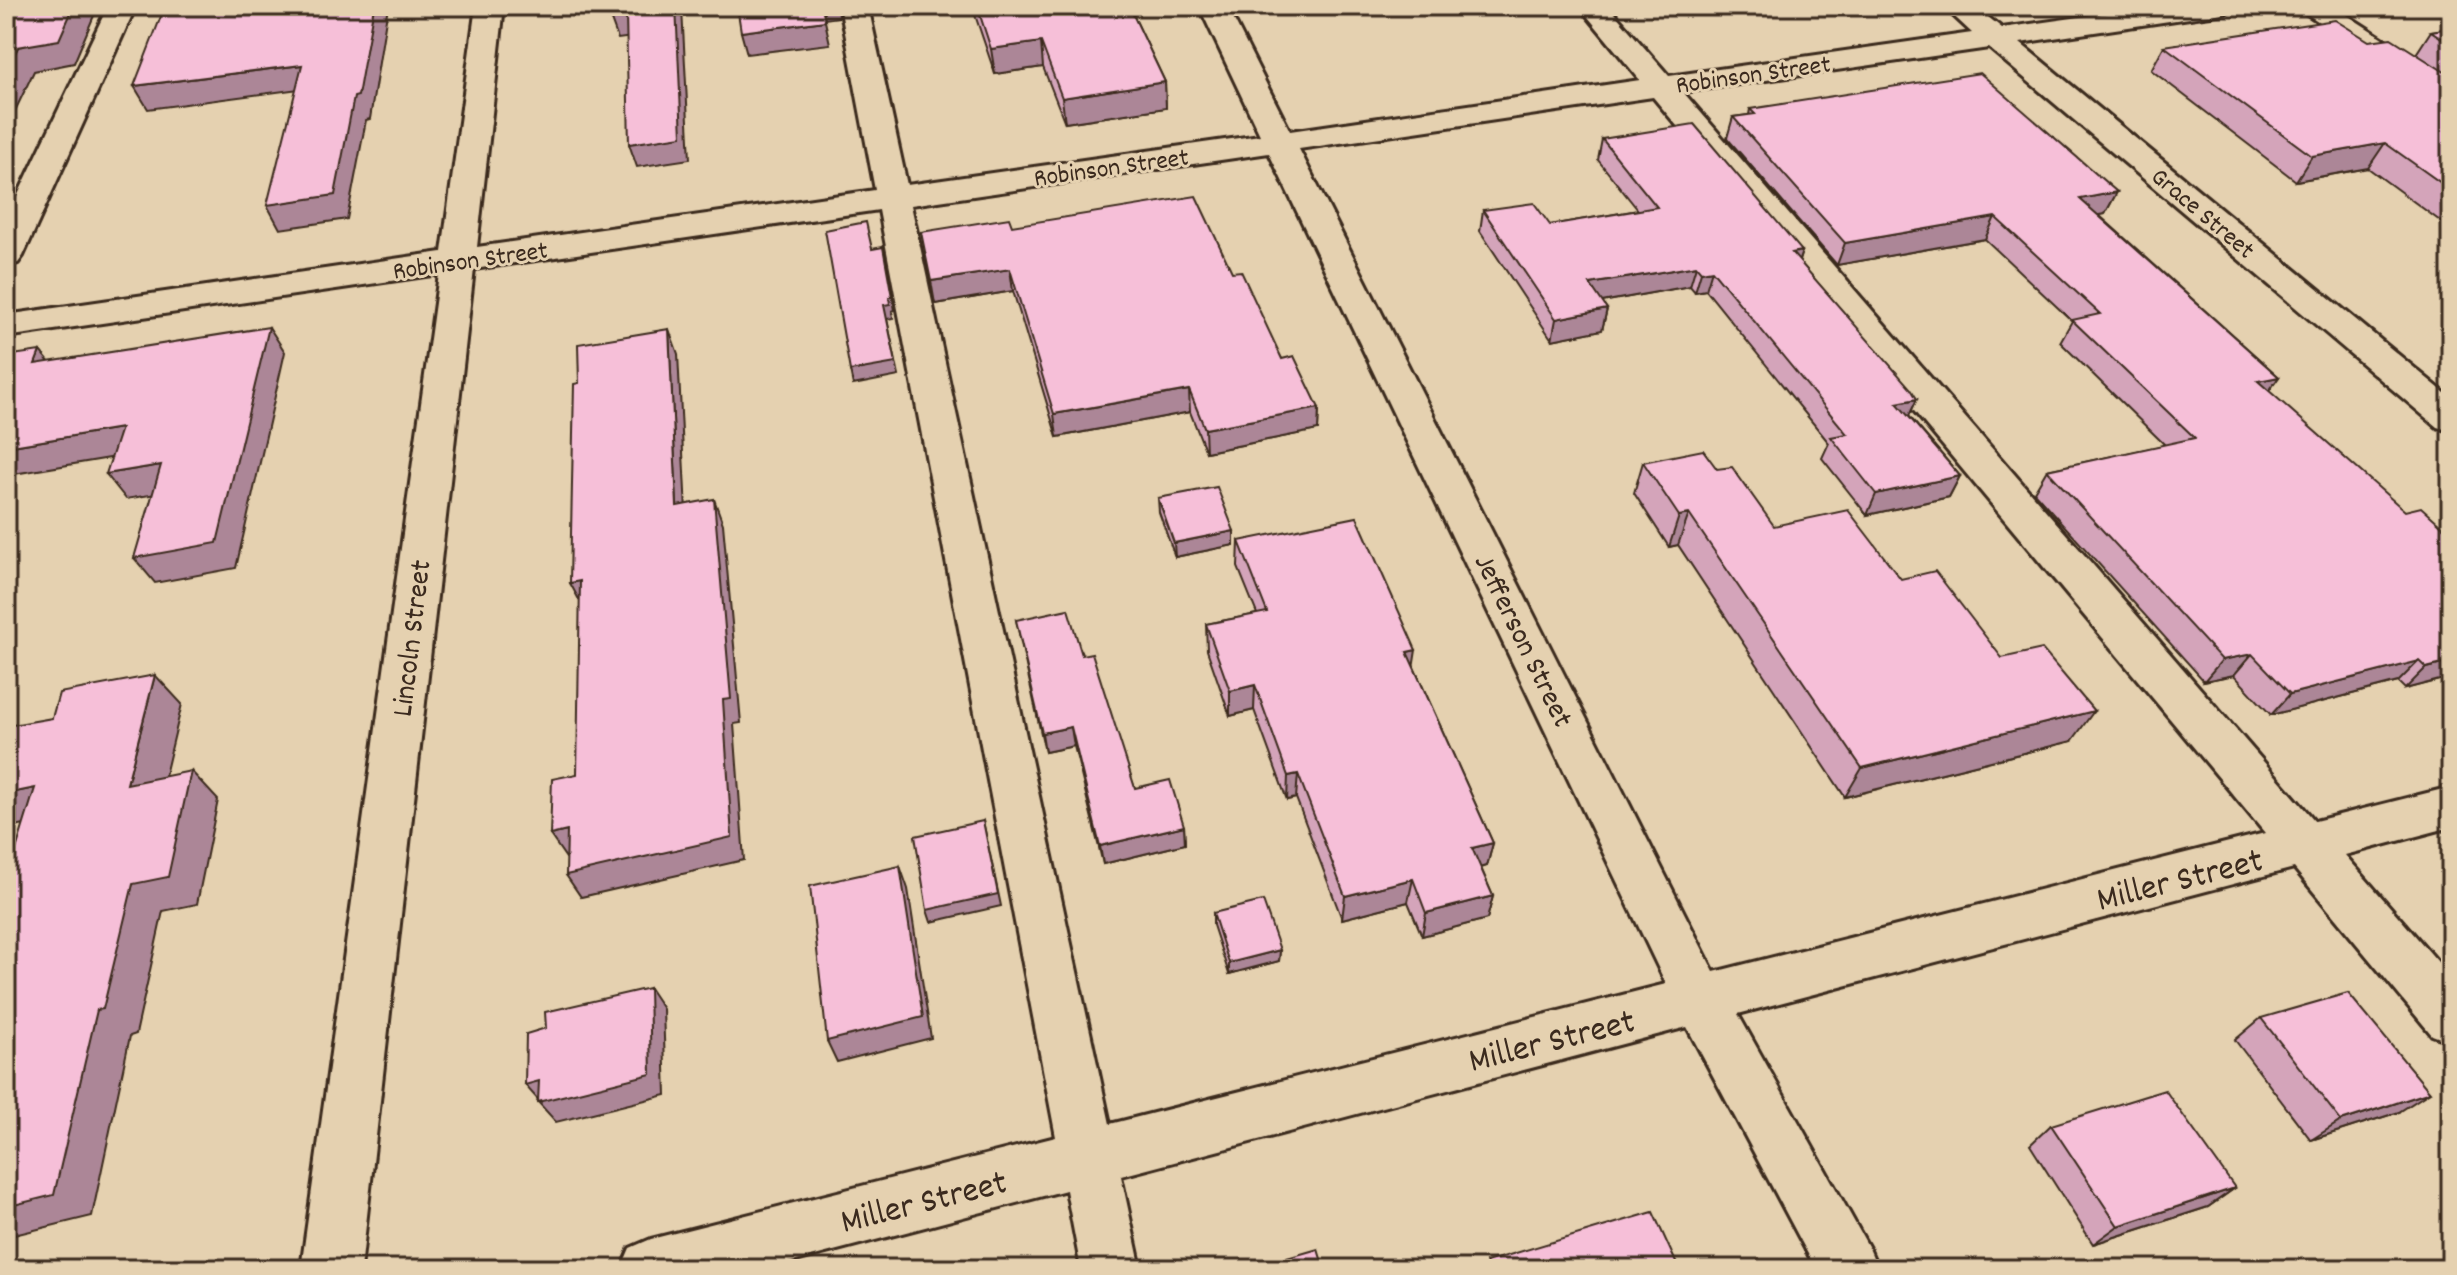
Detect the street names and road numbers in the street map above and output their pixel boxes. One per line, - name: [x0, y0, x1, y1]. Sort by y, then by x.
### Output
- street label: Robinson Street: [1674, 47, 1834, 106]
- street label: Robinson Street: [1032, 140, 1192, 199]
- street label: Grace Street: [2142, 160, 2262, 270]
- street label: Robinson Street: [391, 233, 551, 292]
- street label: Jefferson Street: [1460, 548, 1582, 736]
- street label: Lincoln Street: [384, 558, 445, 719]
- street label: Miller Street: [2092, 837, 2269, 929]
- street label: Miller Street: [1464, 998, 1641, 1090]
- street label: Miller Street: [836, 1159, 1013, 1251]

